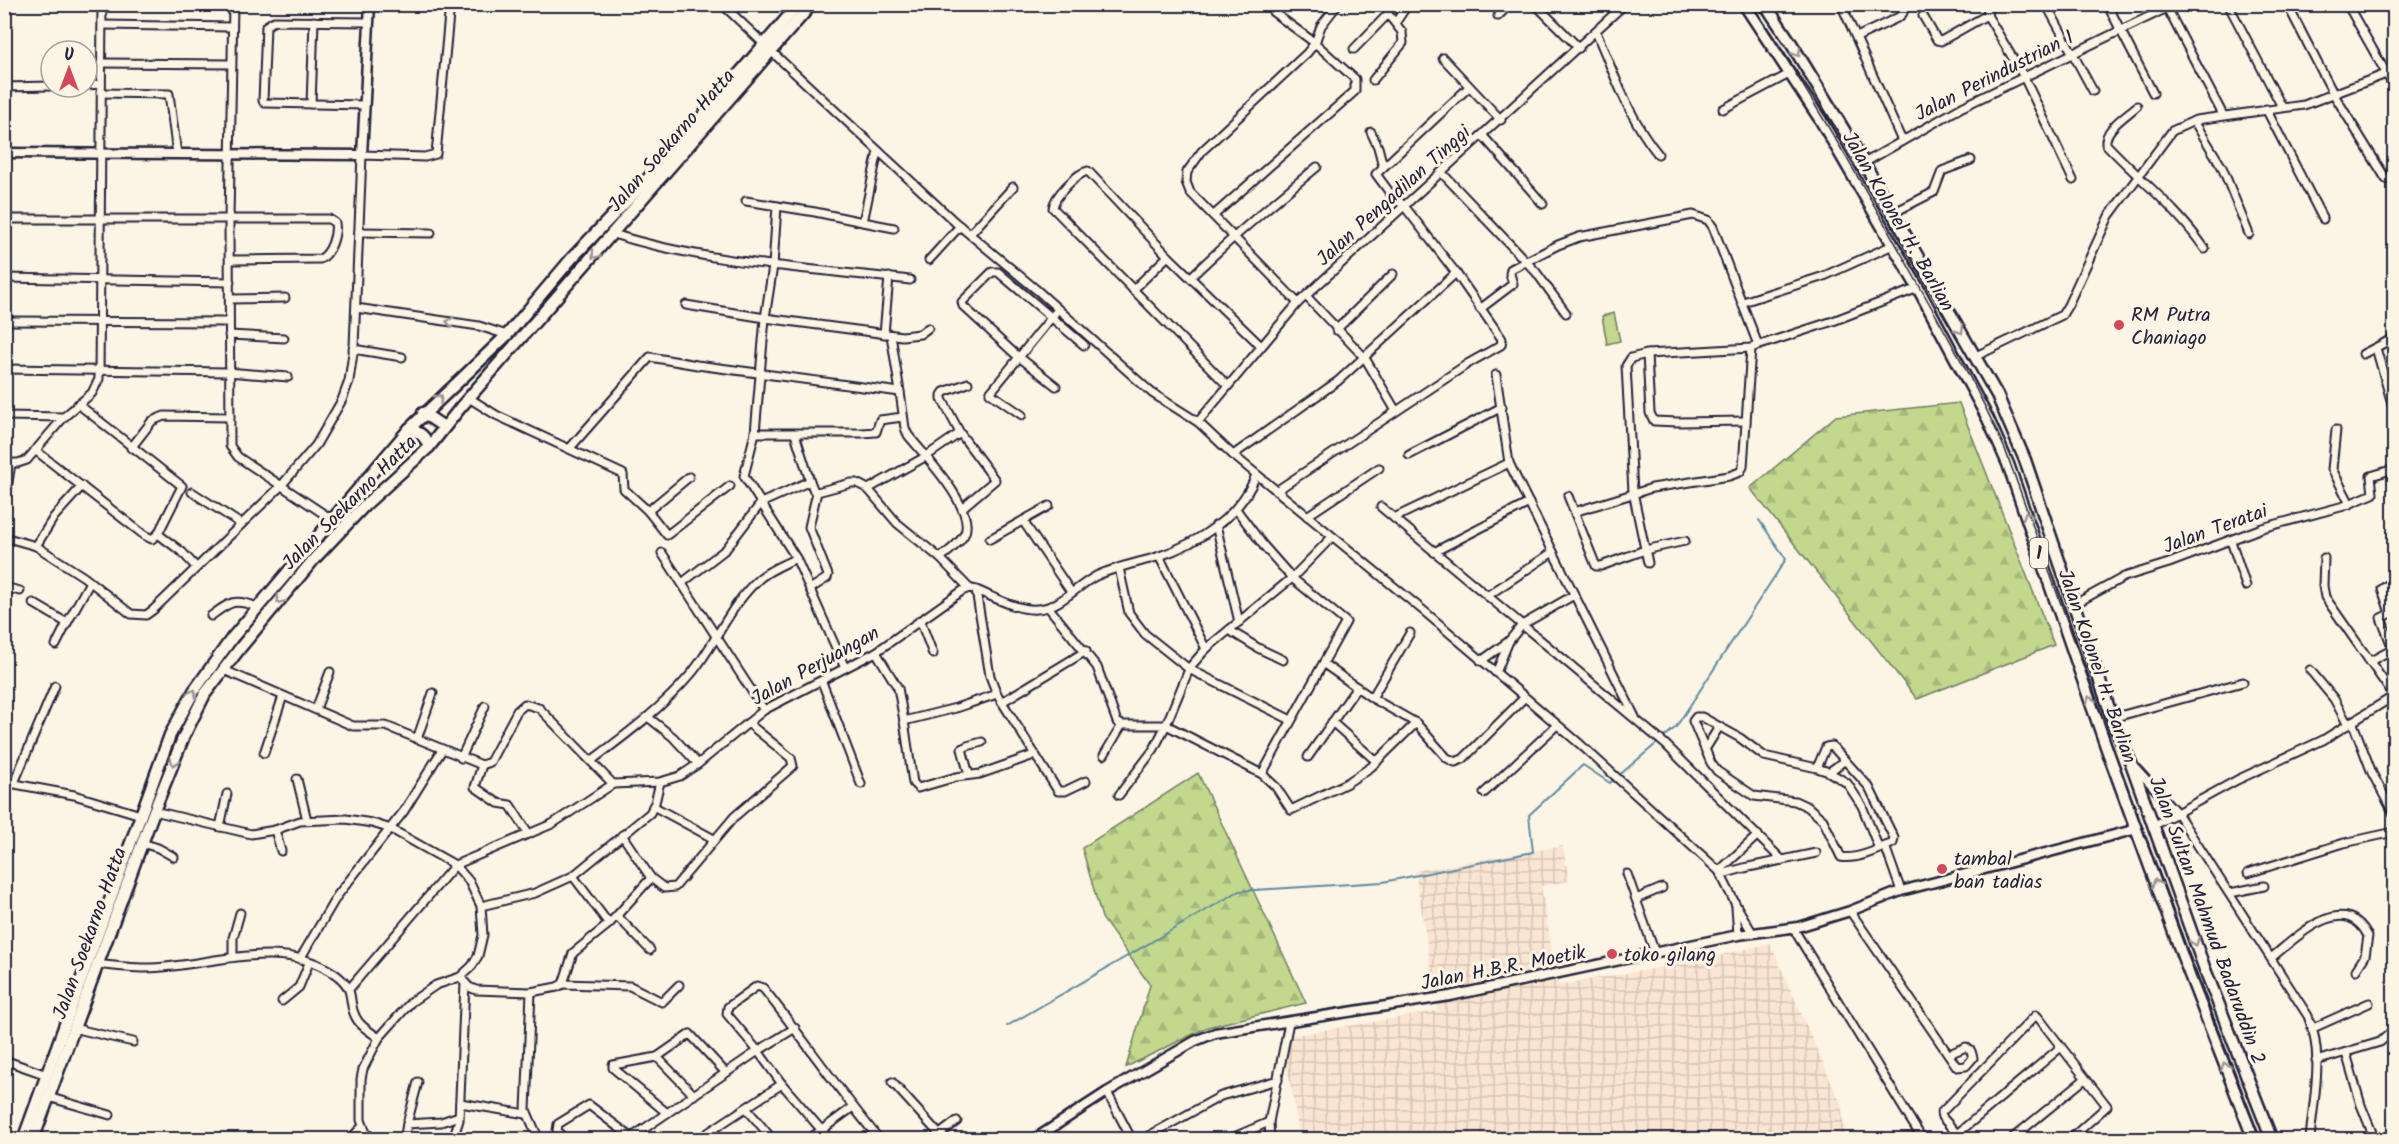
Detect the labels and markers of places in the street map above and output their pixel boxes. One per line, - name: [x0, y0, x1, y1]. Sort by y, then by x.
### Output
- place label: RM Putra Chaniago: [2131, 300, 2211, 355]
- marker: RM Putra Chaniago: [2112, 318, 2126, 332]
- place label: tambal ban tadias: [1954, 844, 2043, 899]
- marker: tambal ban tadias: [1935, 862, 1949, 876]
- place label: toko gilang: [1624, 940, 1716, 972]
- marker: toko gilang: [1605, 947, 1619, 961]

